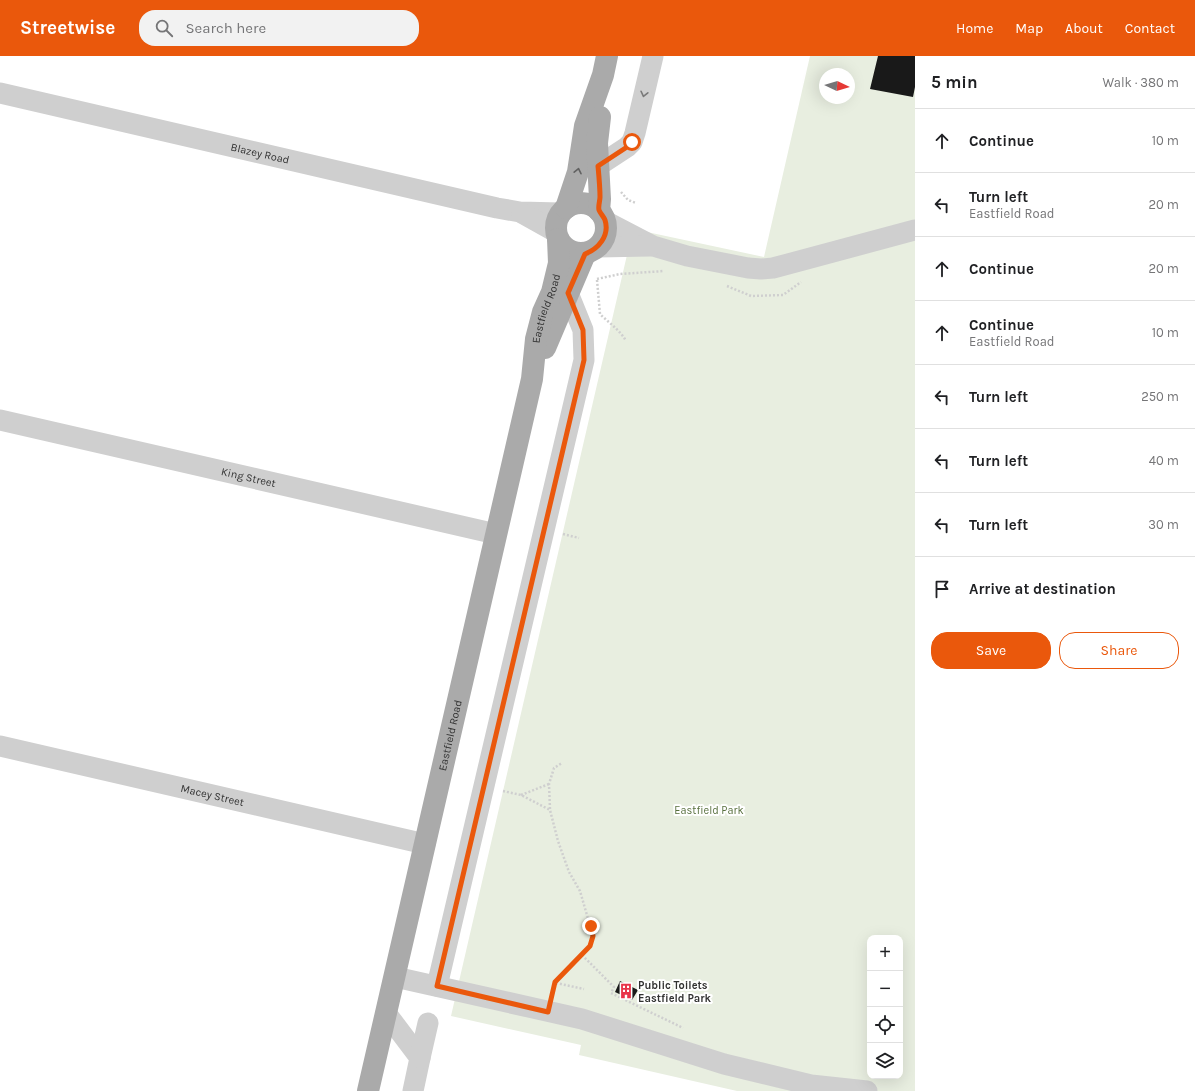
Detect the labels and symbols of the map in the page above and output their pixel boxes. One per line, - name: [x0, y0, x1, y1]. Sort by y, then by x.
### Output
- north arrow: [819, 68, 855, 104]
- one-way arrow: [641, 91, 649, 97]
- route start: [623, 133, 641, 151]
- street label: Blazey Road: [229, 140, 291, 166]
- one-way arrow: [573, 167, 581, 174]
- street label: Eastfield Road: [529, 272, 563, 344]
- street label: King Street: [220, 465, 277, 490]
- street label: Eastfield Road: [435, 699, 464, 772]
- street label: Macey Street: [179, 781, 245, 809]
- park label: Eastfield Park: [674, 804, 744, 817]
- route end: [582, 917, 600, 935]
- place label: Public Toilets Eastfield Park: [638, 979, 712, 1005]
- building icon: Public Toilets Eastfield Park: [617, 982, 635, 1000]

